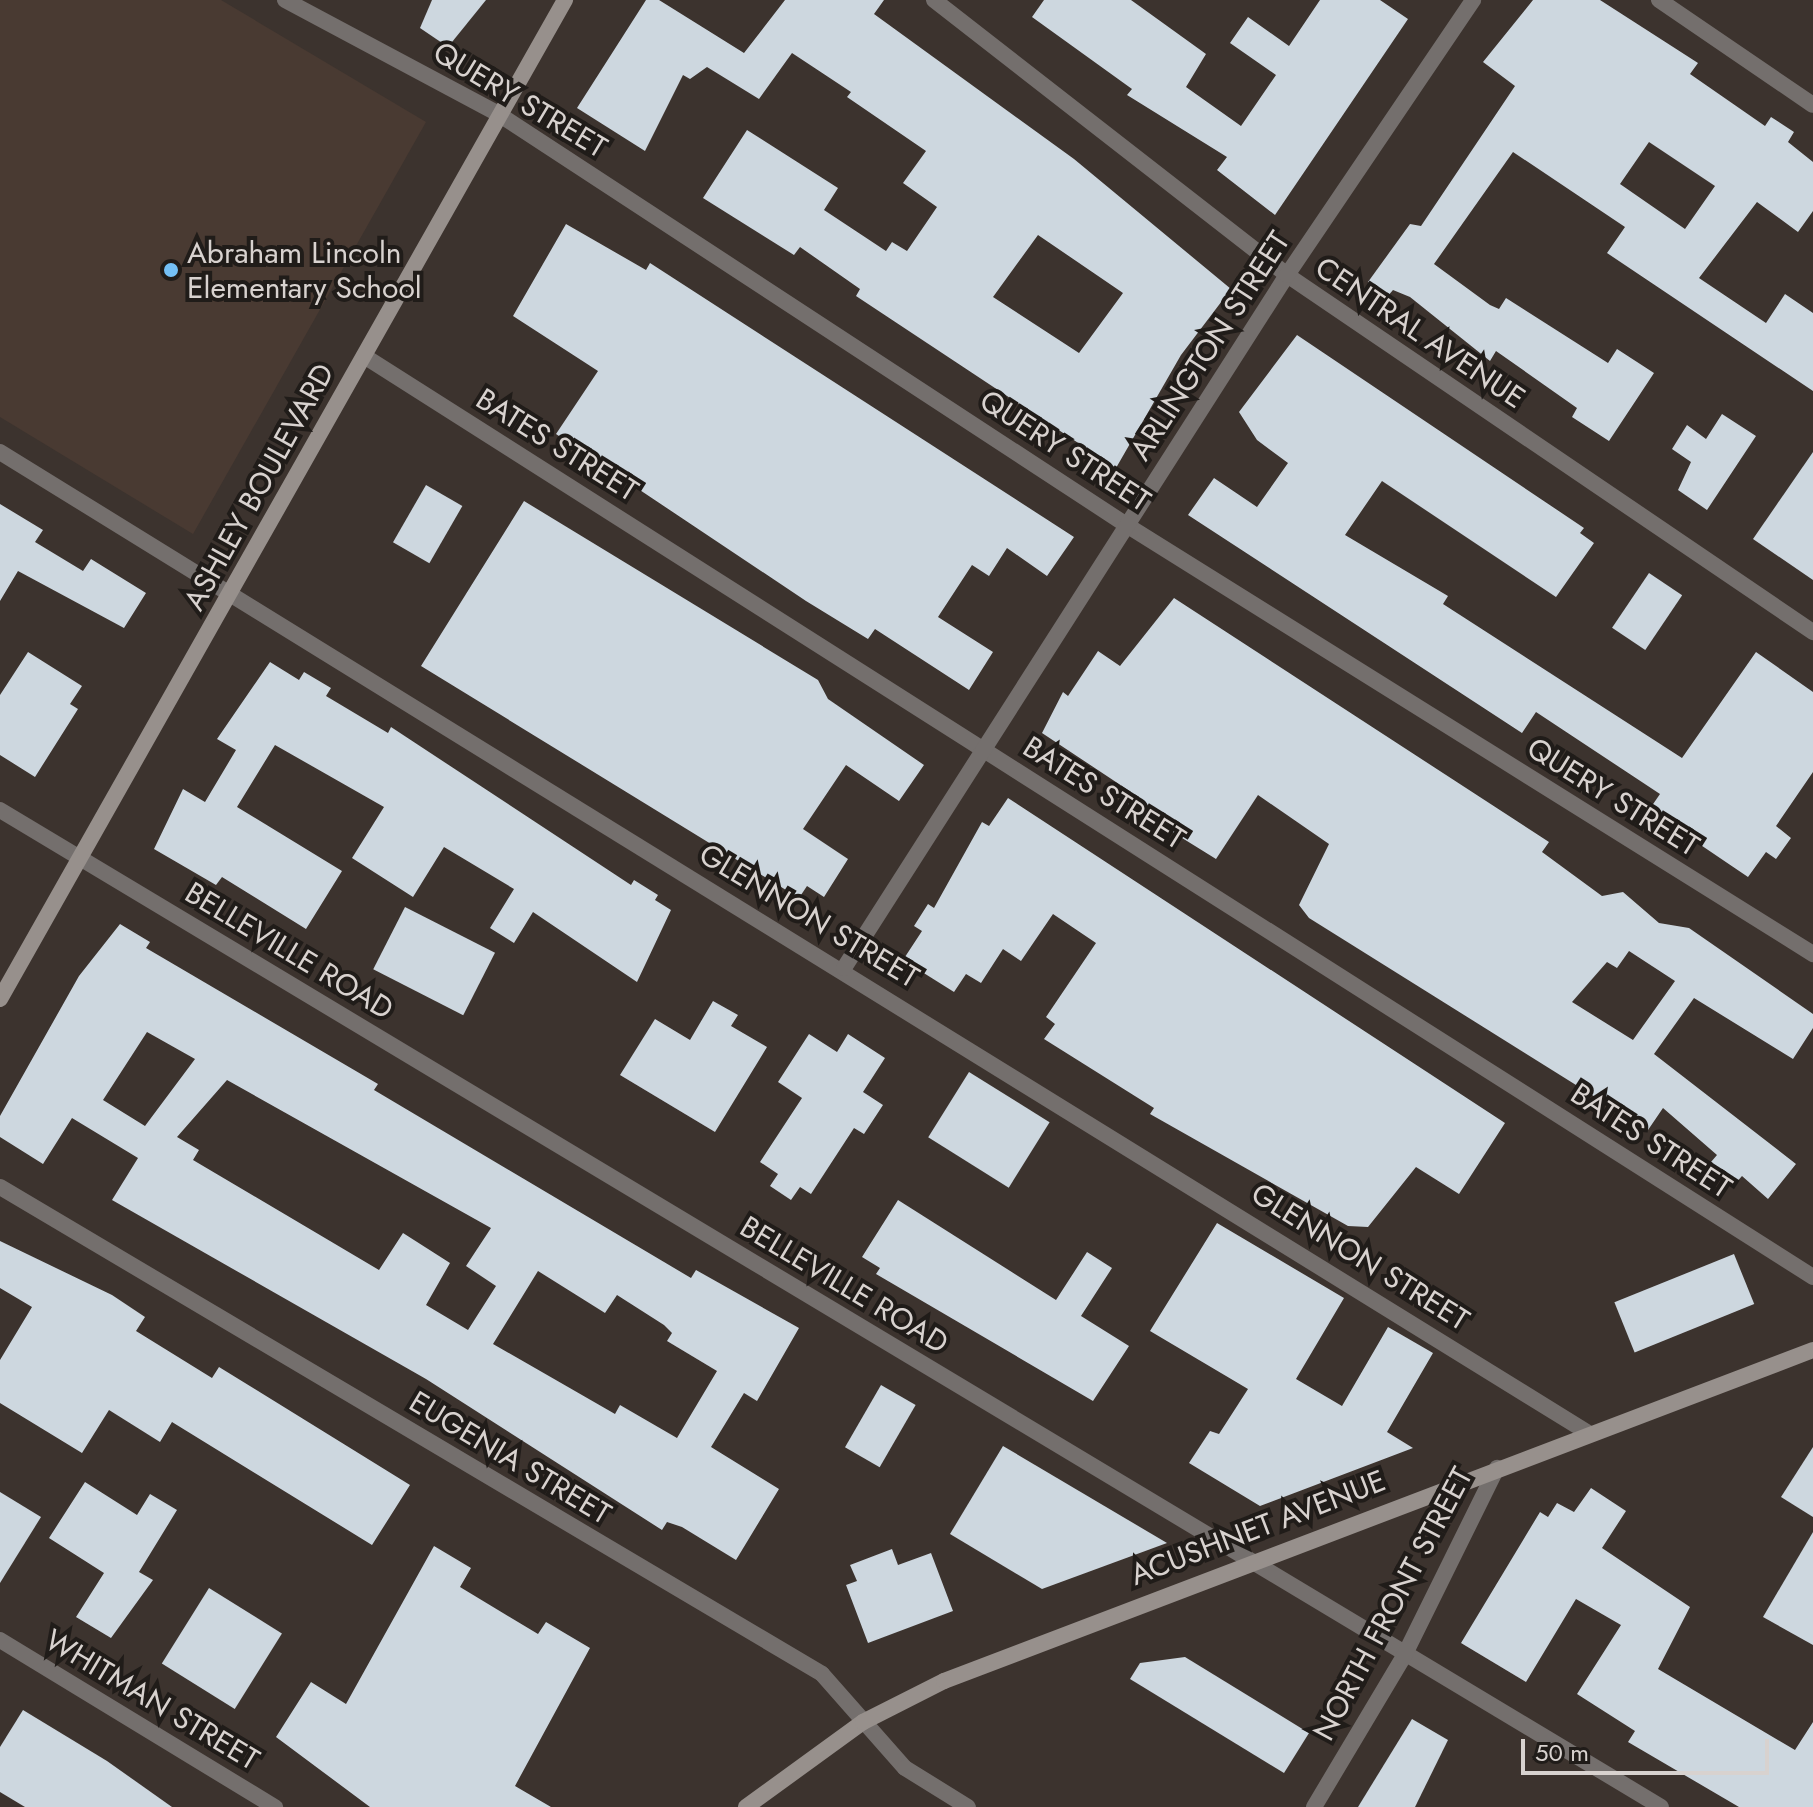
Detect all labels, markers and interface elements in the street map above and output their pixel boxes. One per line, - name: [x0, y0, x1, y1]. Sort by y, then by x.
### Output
- street label: QUERY STREET: [427, 34, 613, 166]
- street label: ARLINGTON STREET: [1123, 225, 1297, 467]
- place label: Abraham Lincoln Elementary School: [187, 235, 422, 306]
- street label: CENTRAL AVENUE: [1308, 250, 1532, 416]
- marker: Abraham Lincoln Elementary School: [162, 261, 180, 279]
- street label: ASHLEY BOULEVARD: [176, 357, 342, 617]
- street label: BATES STREET: [469, 381, 645, 509]
- street label: QUERY STREET: [973, 383, 1157, 519]
- street label: BATES STREET: [1016, 729, 1192, 857]
- street label: QUERY STREET: [1520, 730, 1706, 864]
- street label: GLENNON STREET: [693, 836, 925, 996]
- street label: BELLEVILLE ROAD: [179, 875, 399, 1027]
- street label: BATES STREET: [1564, 1076, 1738, 1206]
- street label: GLENNON STREET: [1245, 1176, 1475, 1338]
- street label: BELLEVILLE ROAD: [734, 1209, 954, 1361]
- street label: EUGENIA STREET: [403, 1384, 617, 1532]
- street label: NORTH FRONT STREET: [1306, 1461, 1480, 1747]
- street label: ACUSHNET AVENUE: [1125, 1463, 1391, 1593]
- street label: WHITMAN STREET: [39, 1622, 265, 1778]
- scale bar: [1525, 1723, 1773, 1773]
- text: 50 m: [1535, 1735, 1589, 1770]

